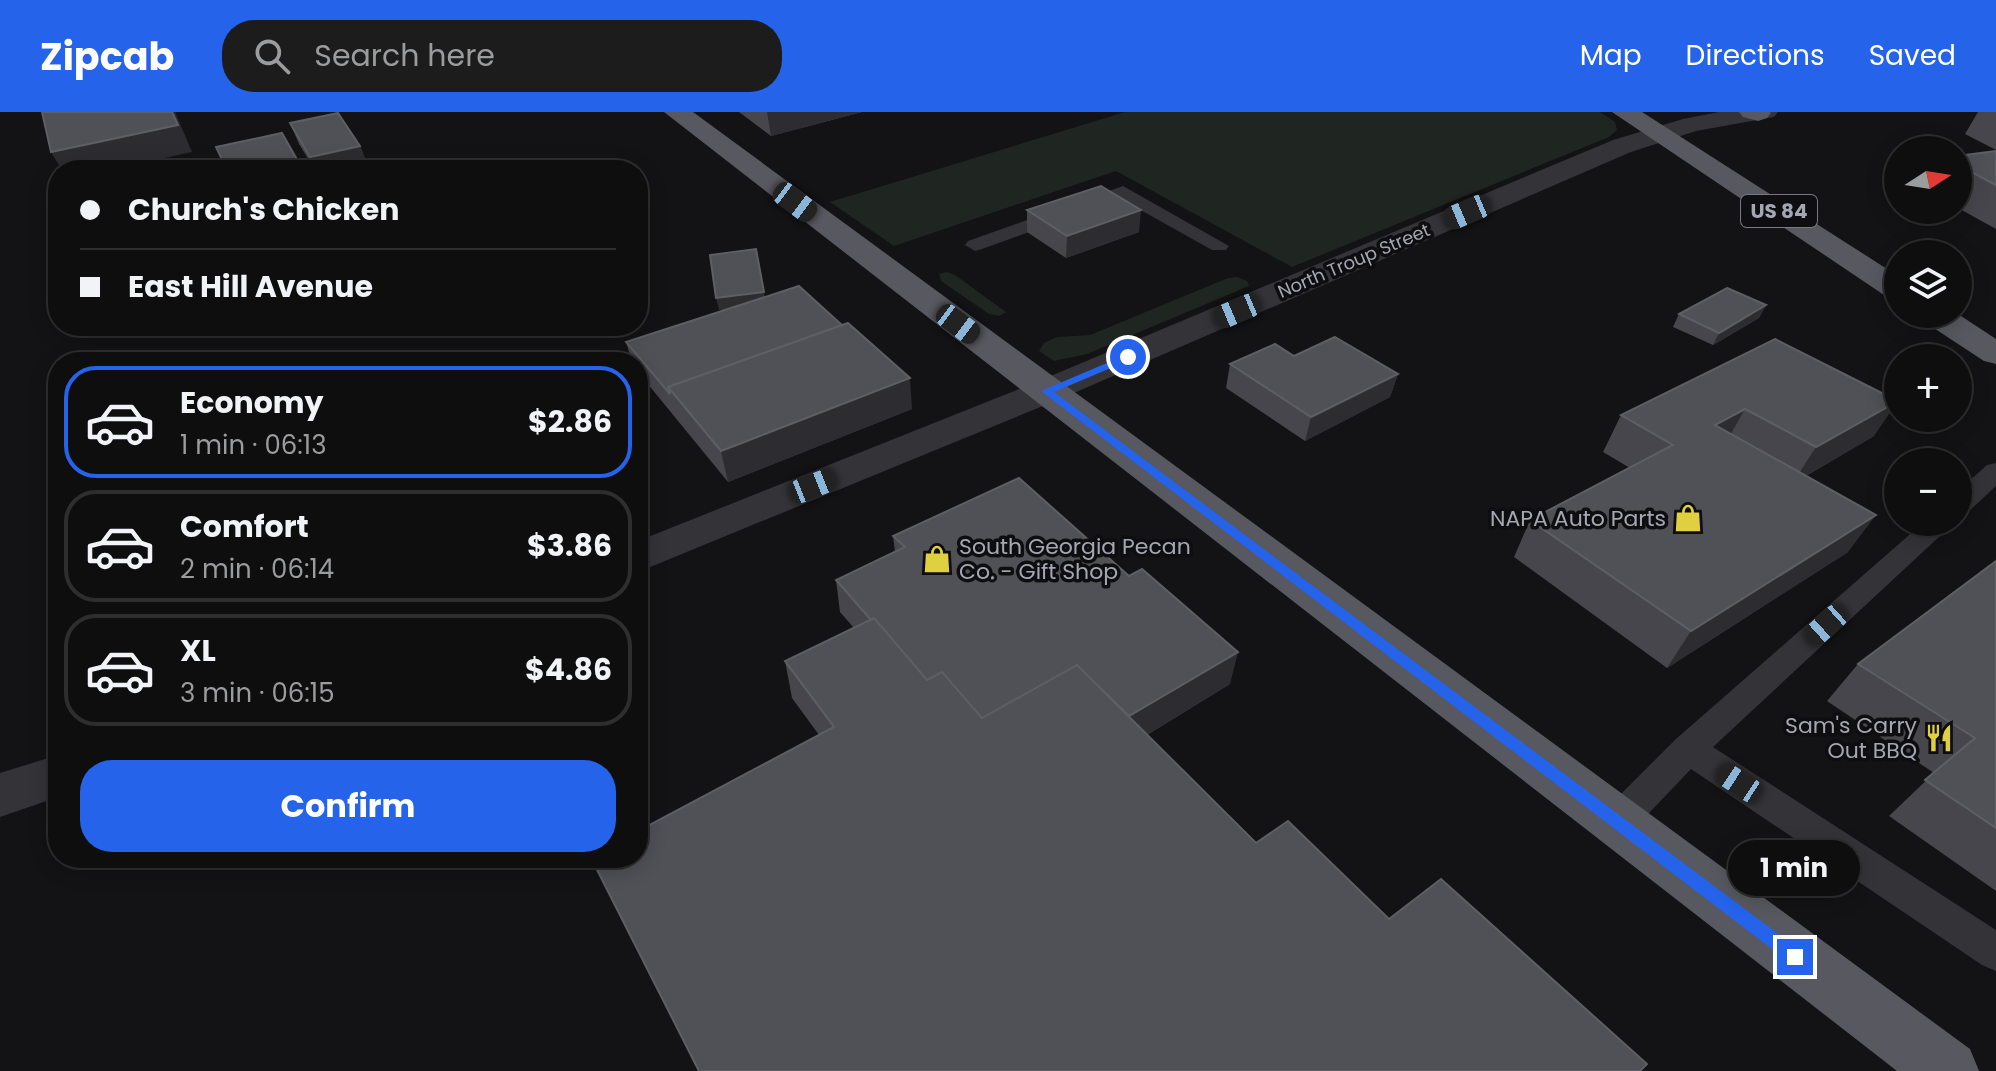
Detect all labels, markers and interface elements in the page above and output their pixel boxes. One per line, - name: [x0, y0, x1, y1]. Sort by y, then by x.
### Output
- search box: [222, 20, 782, 92]
- text: Zipcab: [40, 30, 174, 83]
- icon: search: [250, 34, 294, 78]
- text: Search here: [314, 34, 495, 77]
- text: Map: [1580, 36, 1642, 75]
- text: Directions: [1686, 36, 1825, 75]
- text: Saved: [1869, 36, 1956, 75]
- north arrow: [1884, 136, 1972, 224]
- map controls: [1884, 136, 1972, 536]
- car: [769, 178, 821, 226]
- text: Church's Chicken: [128, 188, 400, 231]
- car: [1440, 192, 1494, 232]
- road number: US 84: [1741, 195, 1817, 227]
- street label: North Troup Street: [1274, 217, 1434, 304]
- button: layers: [1884, 240, 1972, 328]
- text: East Hill Avenue: [128, 265, 373, 308]
- car: [1210, 291, 1264, 331]
- car: [932, 300, 984, 348]
- route start: [1110, 339, 1146, 375]
- button: +: [1884, 344, 1972, 432]
- text: Economy: [180, 381, 324, 424]
- icon: car: [84, 386, 156, 458]
- text: $2.86: [528, 400, 612, 443]
- text: 1 min · 06:13: [180, 427, 326, 463]
- button: −: [1884, 448, 1972, 536]
- car: [786, 466, 840, 506]
- place label: NAPA Auto Parts: [1490, 503, 1666, 534]
- shop icon: NAPA Auto Parts: [1673, 503, 1703, 533]
- text: Comfort: [180, 505, 309, 548]
- icon: car: [84, 510, 156, 582]
- text: $3.86: [527, 524, 612, 567]
- place label: South Georgia Pecan Co. - Gift Shop: [959, 531, 1191, 587]
- shop icon: South Georgia Pecan Co. - Gift Shop: [922, 544, 952, 574]
- text: 2 min · 06:14: [180, 551, 334, 587]
- car: [1800, 600, 1852, 650]
- text: XL: [180, 629, 216, 672]
- icon: car: [84, 634, 156, 706]
- text: $4.86: [525, 648, 612, 691]
- text: 3 min · 06:15: [180, 675, 335, 711]
- place label: Sam's Carry Out BBQ: [1785, 710, 1918, 766]
- restaurant icon: Sam's Carry Out BBQ: [1924, 723, 1954, 753]
- button: Confirm: [80, 760, 616, 852]
- car: [1712, 760, 1766, 806]
- callout: 1 min: [1729, 841, 1861, 897]
- text: 1 min: [1760, 850, 1828, 886]
- route end: [1777, 939, 1813, 975]

